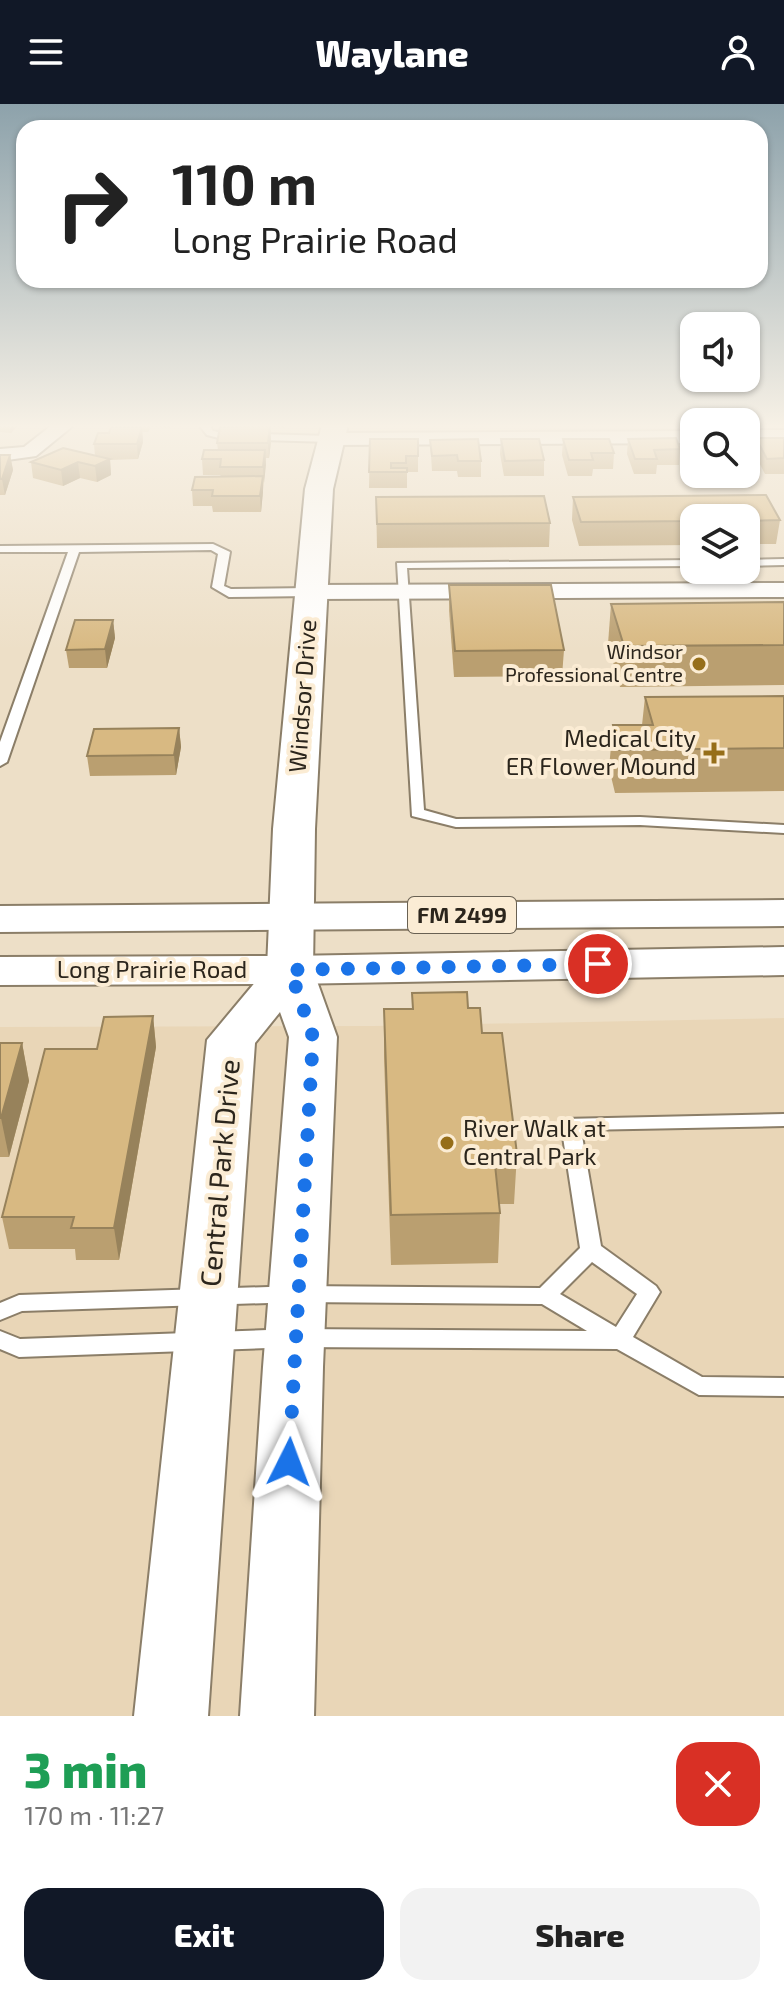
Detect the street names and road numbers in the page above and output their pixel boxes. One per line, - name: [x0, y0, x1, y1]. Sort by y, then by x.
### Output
- street label: Windsor Drive: [282, 618, 321, 774]
- road number: FM 2499: [408, 897, 516, 933]
- street label: Long Prairie Road: [57, 954, 247, 983]
- street label: Central Park Drive: [192, 1058, 246, 1288]

